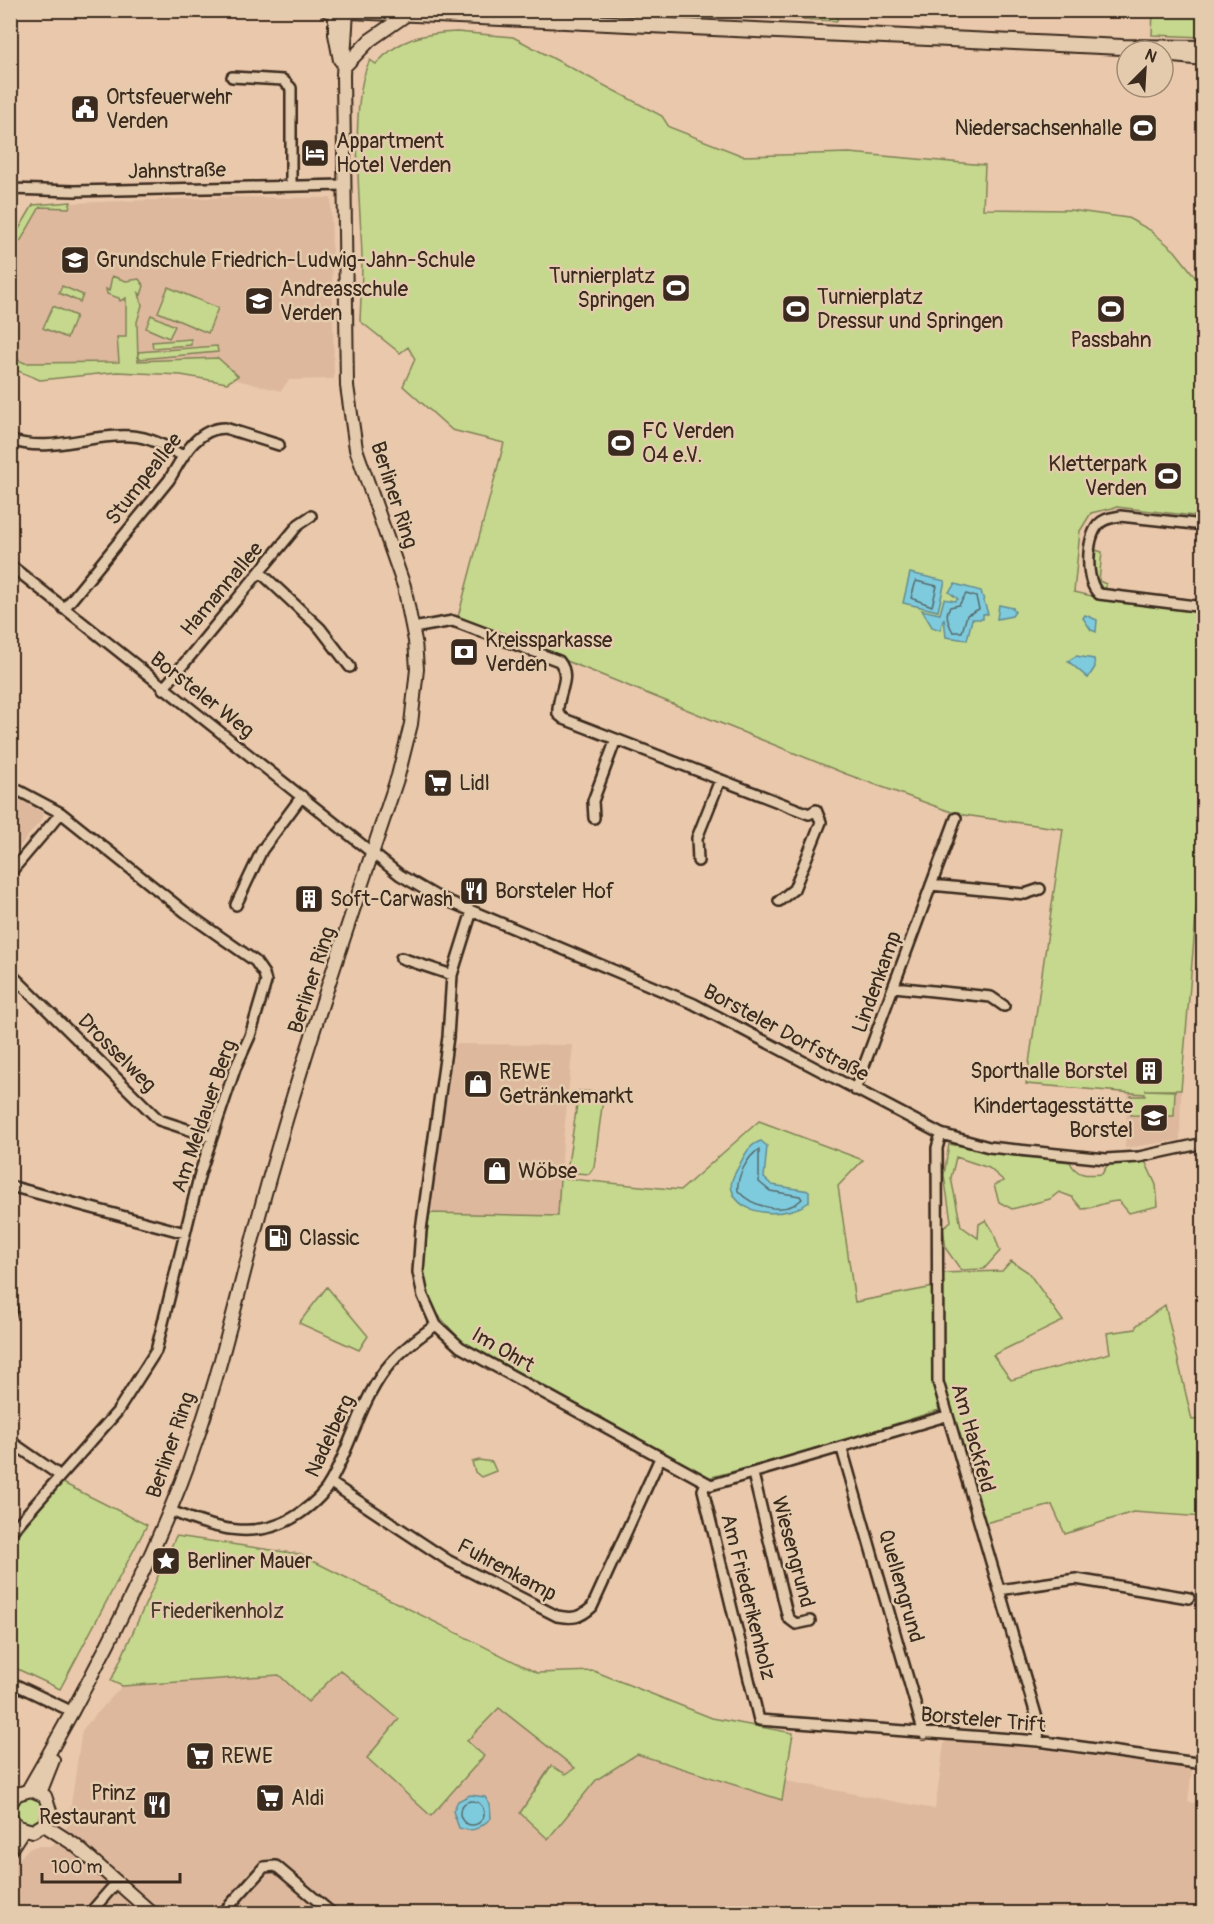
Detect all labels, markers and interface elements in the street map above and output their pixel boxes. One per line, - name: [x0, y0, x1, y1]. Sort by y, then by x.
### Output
- north arrow: [1115, 39, 1175, 99]
- text: N: [1142, 45, 1160, 68]
- place label: Ortsfeuerwehr Verden: [106, 84, 233, 135]
- public building icon: Ortsfeuerwehr Verden: [69, 93, 101, 125]
- sports icon: Niedersachsenhalle: [1127, 112, 1159, 144]
- place label: Niedersachsenhalle: [955, 115, 1123, 142]
- place label: Appartment Hotel Verden: [336, 128, 451, 179]
- hotel icon: Appartment Hotel Verden: [299, 137, 331, 169]
- street label: Jahnstraße: [128, 157, 227, 185]
- school or university icon: Grundschule Friedrich-Ludwig-Jahn-Schule: [59, 244, 91, 276]
- place label: Grundschule Friedrich-Ludwig-Jahn-Schule: [96, 247, 476, 274]
- place label: Turnierplatz Springen: [549, 263, 655, 314]
- sports icon: Turnierplatz Springen: [660, 272, 692, 304]
- place label: Andreasschule Verden: [280, 276, 409, 327]
- place label: Turnierplatz Dressur und Springen: [817, 284, 1003, 335]
- school or university icon: Andreasschule Verden: [243, 285, 275, 317]
- sports icon: Turnierplatz Dressur und Springen: [780, 293, 812, 325]
- sports icon: Passbahn: [1095, 293, 1127, 325]
- place label: Passbahn: [1070, 327, 1152, 354]
- place label: FC Verden 04 e.V.: [642, 418, 734, 469]
- street label: Stumpeallee: [99, 427, 189, 531]
- sports icon: FC Verden 04 e.V.: [605, 427, 637, 459]
- street label: Berliner Ring: [364, 438, 424, 552]
- place label: Kletterpark Verden: [1048, 451, 1147, 502]
- sports icon: Kletterpark Verden: [1152, 460, 1184, 492]
- street label: Hamannallee: [175, 536, 270, 642]
- place label: Kreissparkasse Verden: [485, 627, 613, 678]
- bank icon: Kreissparkasse Verden: [448, 636, 480, 668]
- street label: Borsteler Weg: [144, 646, 260, 744]
- supermarket icon: Lidl: [422, 767, 454, 799]
- place label: Lidl: [459, 770, 490, 797]
- restaurant icon: Borsteler Hof: [458, 875, 490, 907]
- place label: Borsteler Hof: [495, 878, 615, 905]
- building icon: Soft-Carwash: [293, 883, 325, 915]
- place label: Soft-Carwash: [330, 886, 453, 913]
- street label: Berliner Ring: [282, 923, 342, 1037]
- street label: Lindenkamp: [846, 927, 908, 1037]
- street label: Borsteler Dorfstraße: [699, 978, 874, 1088]
- street label: Drosselweg: [72, 1008, 162, 1098]
- street label: Am Meldauer Berg: [165, 1036, 243, 1196]
- building icon: Sporthalle Borstel: [1133, 1055, 1165, 1087]
- place label: Sporthalle Borstel: [970, 1058, 1128, 1085]
- place label: REWE Getränkemarkt: [499, 1059, 634, 1110]
- shop icon: REWE Getränkemarkt: [462, 1068, 494, 1100]
- place label: Kindertagesstätte Borstel: [973, 1093, 1134, 1144]
- school or university icon: Kindertagesstätte Borstel: [1138, 1102, 1170, 1134]
- shop icon: Wöbse: [481, 1155, 513, 1187]
- place label: Wöbse: [518, 1158, 578, 1185]
- fuel station icon: Classic: [262, 1222, 294, 1254]
- place label: Classic: [299, 1225, 360, 1252]
- street label: Im Ohrt: [467, 1321, 540, 1379]
- street label: Am Hackfeld: [945, 1381, 1001, 1495]
- street label: Berliner Ring: [140, 1388, 202, 1502]
- street label: Nadelberg: [299, 1390, 361, 1482]
- street label: Wiesengrund: [765, 1493, 821, 1611]
- street label: Am Friederikenholz: [714, 1511, 782, 1683]
- street label: Quellengrund: [872, 1526, 930, 1646]
- street label: Fuhrenkamp: [453, 1532, 562, 1608]
- place icon: Berliner Mauer: [150, 1545, 182, 1577]
- place label: Berliner Mauer: [187, 1548, 313, 1575]
- park label: Friederikenholz: [150, 1598, 284, 1625]
- street label: Borsteler Trift: [919, 1701, 1047, 1739]
- supermarket icon: REWE: [184, 1740, 216, 1772]
- place label: REWE: [221, 1743, 273, 1770]
- place label: Prinz Restaurant: [39, 1780, 137, 1831]
- supermarket icon: Aldi: [254, 1782, 286, 1814]
- place label: Aldi: [291, 1785, 324, 1812]
- restaurant icon: Prinz Restaurant: [141, 1789, 173, 1821]
- scale bar: [42, 1846, 180, 1884]
- text: 100 m: [51, 1856, 103, 1879]

